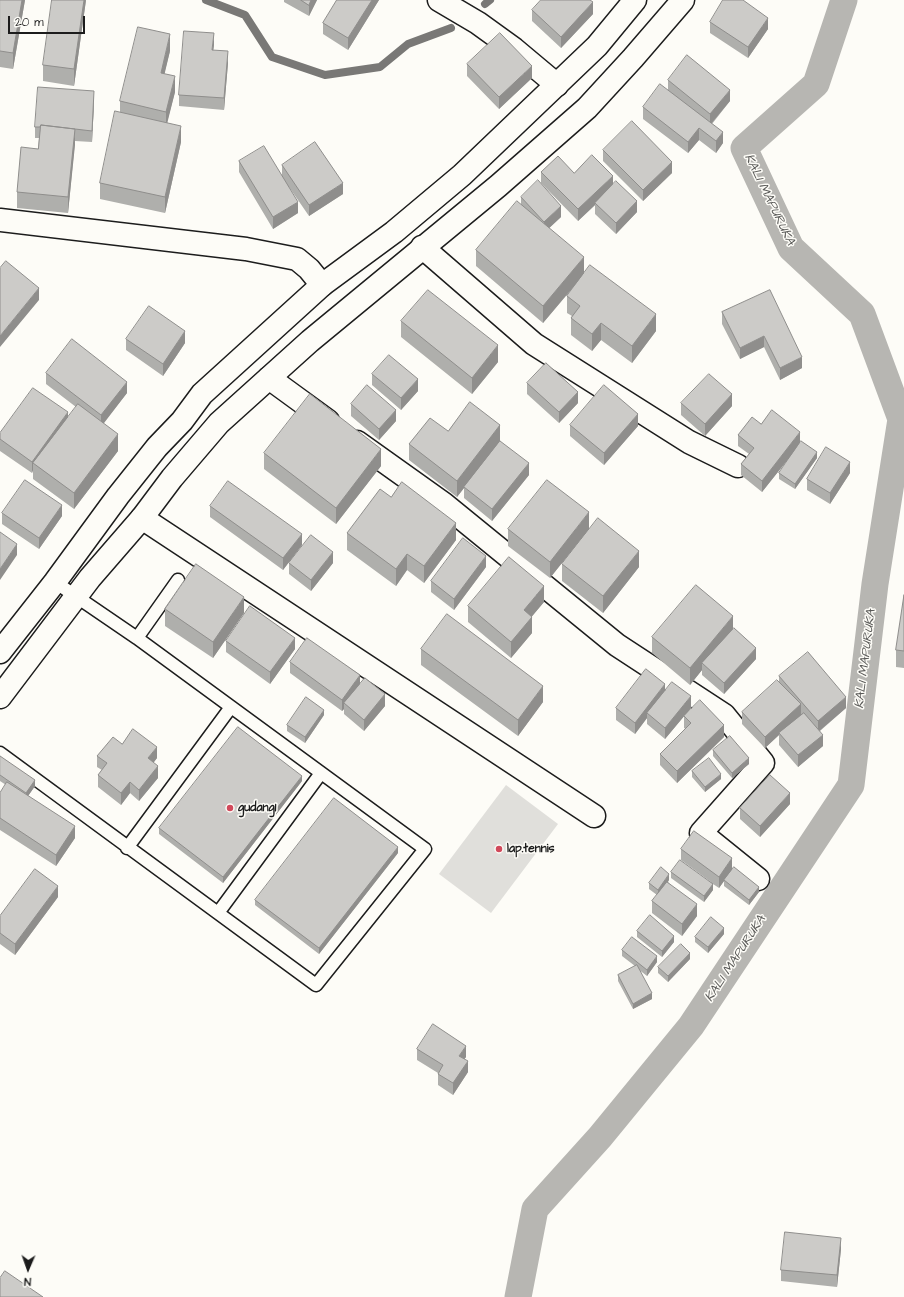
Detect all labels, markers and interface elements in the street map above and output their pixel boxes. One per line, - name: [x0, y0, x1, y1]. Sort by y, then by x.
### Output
- scale bar: [10, 8, 87, 34]
- text: 20 m: [15, 14, 44, 31]
- water label: KALI MAPURUKA: [740, 152, 798, 248]
- water label: KALI MAPURUKA: [852, 609, 880, 709]
- place label: gudang1: [238, 801, 276, 815]
- marker: gudang1: [225, 803, 235, 813]
- place label: lap.tennis: [507, 842, 555, 856]
- marker: lap.tennis: [494, 844, 504, 854]
- water label: KALI MAPURUKA: [702, 913, 770, 1005]
- north arrow: [8, 1249, 48, 1289]
- text: N: [24, 1274, 31, 1289]

